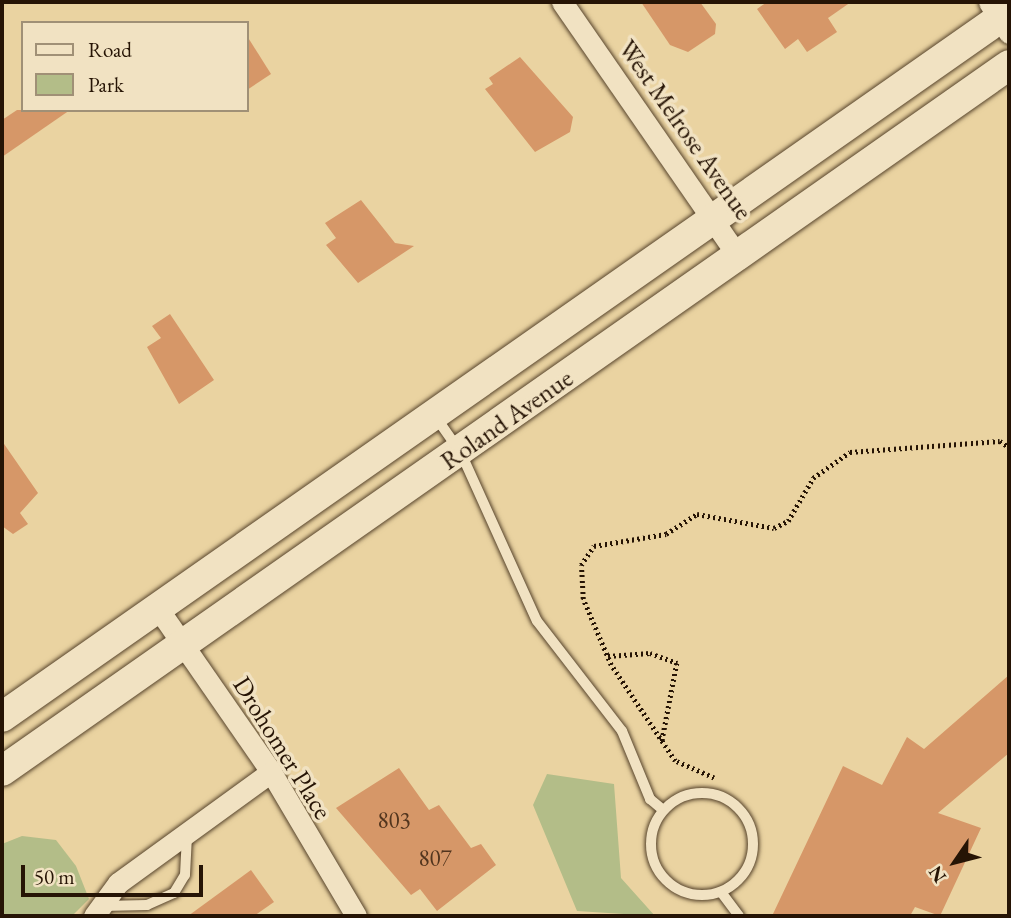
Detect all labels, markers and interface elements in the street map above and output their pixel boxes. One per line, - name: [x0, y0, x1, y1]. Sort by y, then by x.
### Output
- legend: [21, 21, 248, 112]
- street label: West Melrose Avenue: [611, 34, 759, 226]
- text: Road: [88, 36, 132, 63]
- text: Park: [88, 71, 124, 98]
- street label: Roland Avenue: [435, 363, 579, 477]
- street label: Drohomer Place: [226, 671, 338, 825]
- house number: 803: [377, 806, 411, 834]
- north arrow: [920, 827, 990, 897]
- house number: 807: [418, 844, 452, 872]
- scale bar: [24, 852, 206, 896]
- text: N: [923, 861, 952, 888]
- text: 50 m: [34, 863, 75, 890]

